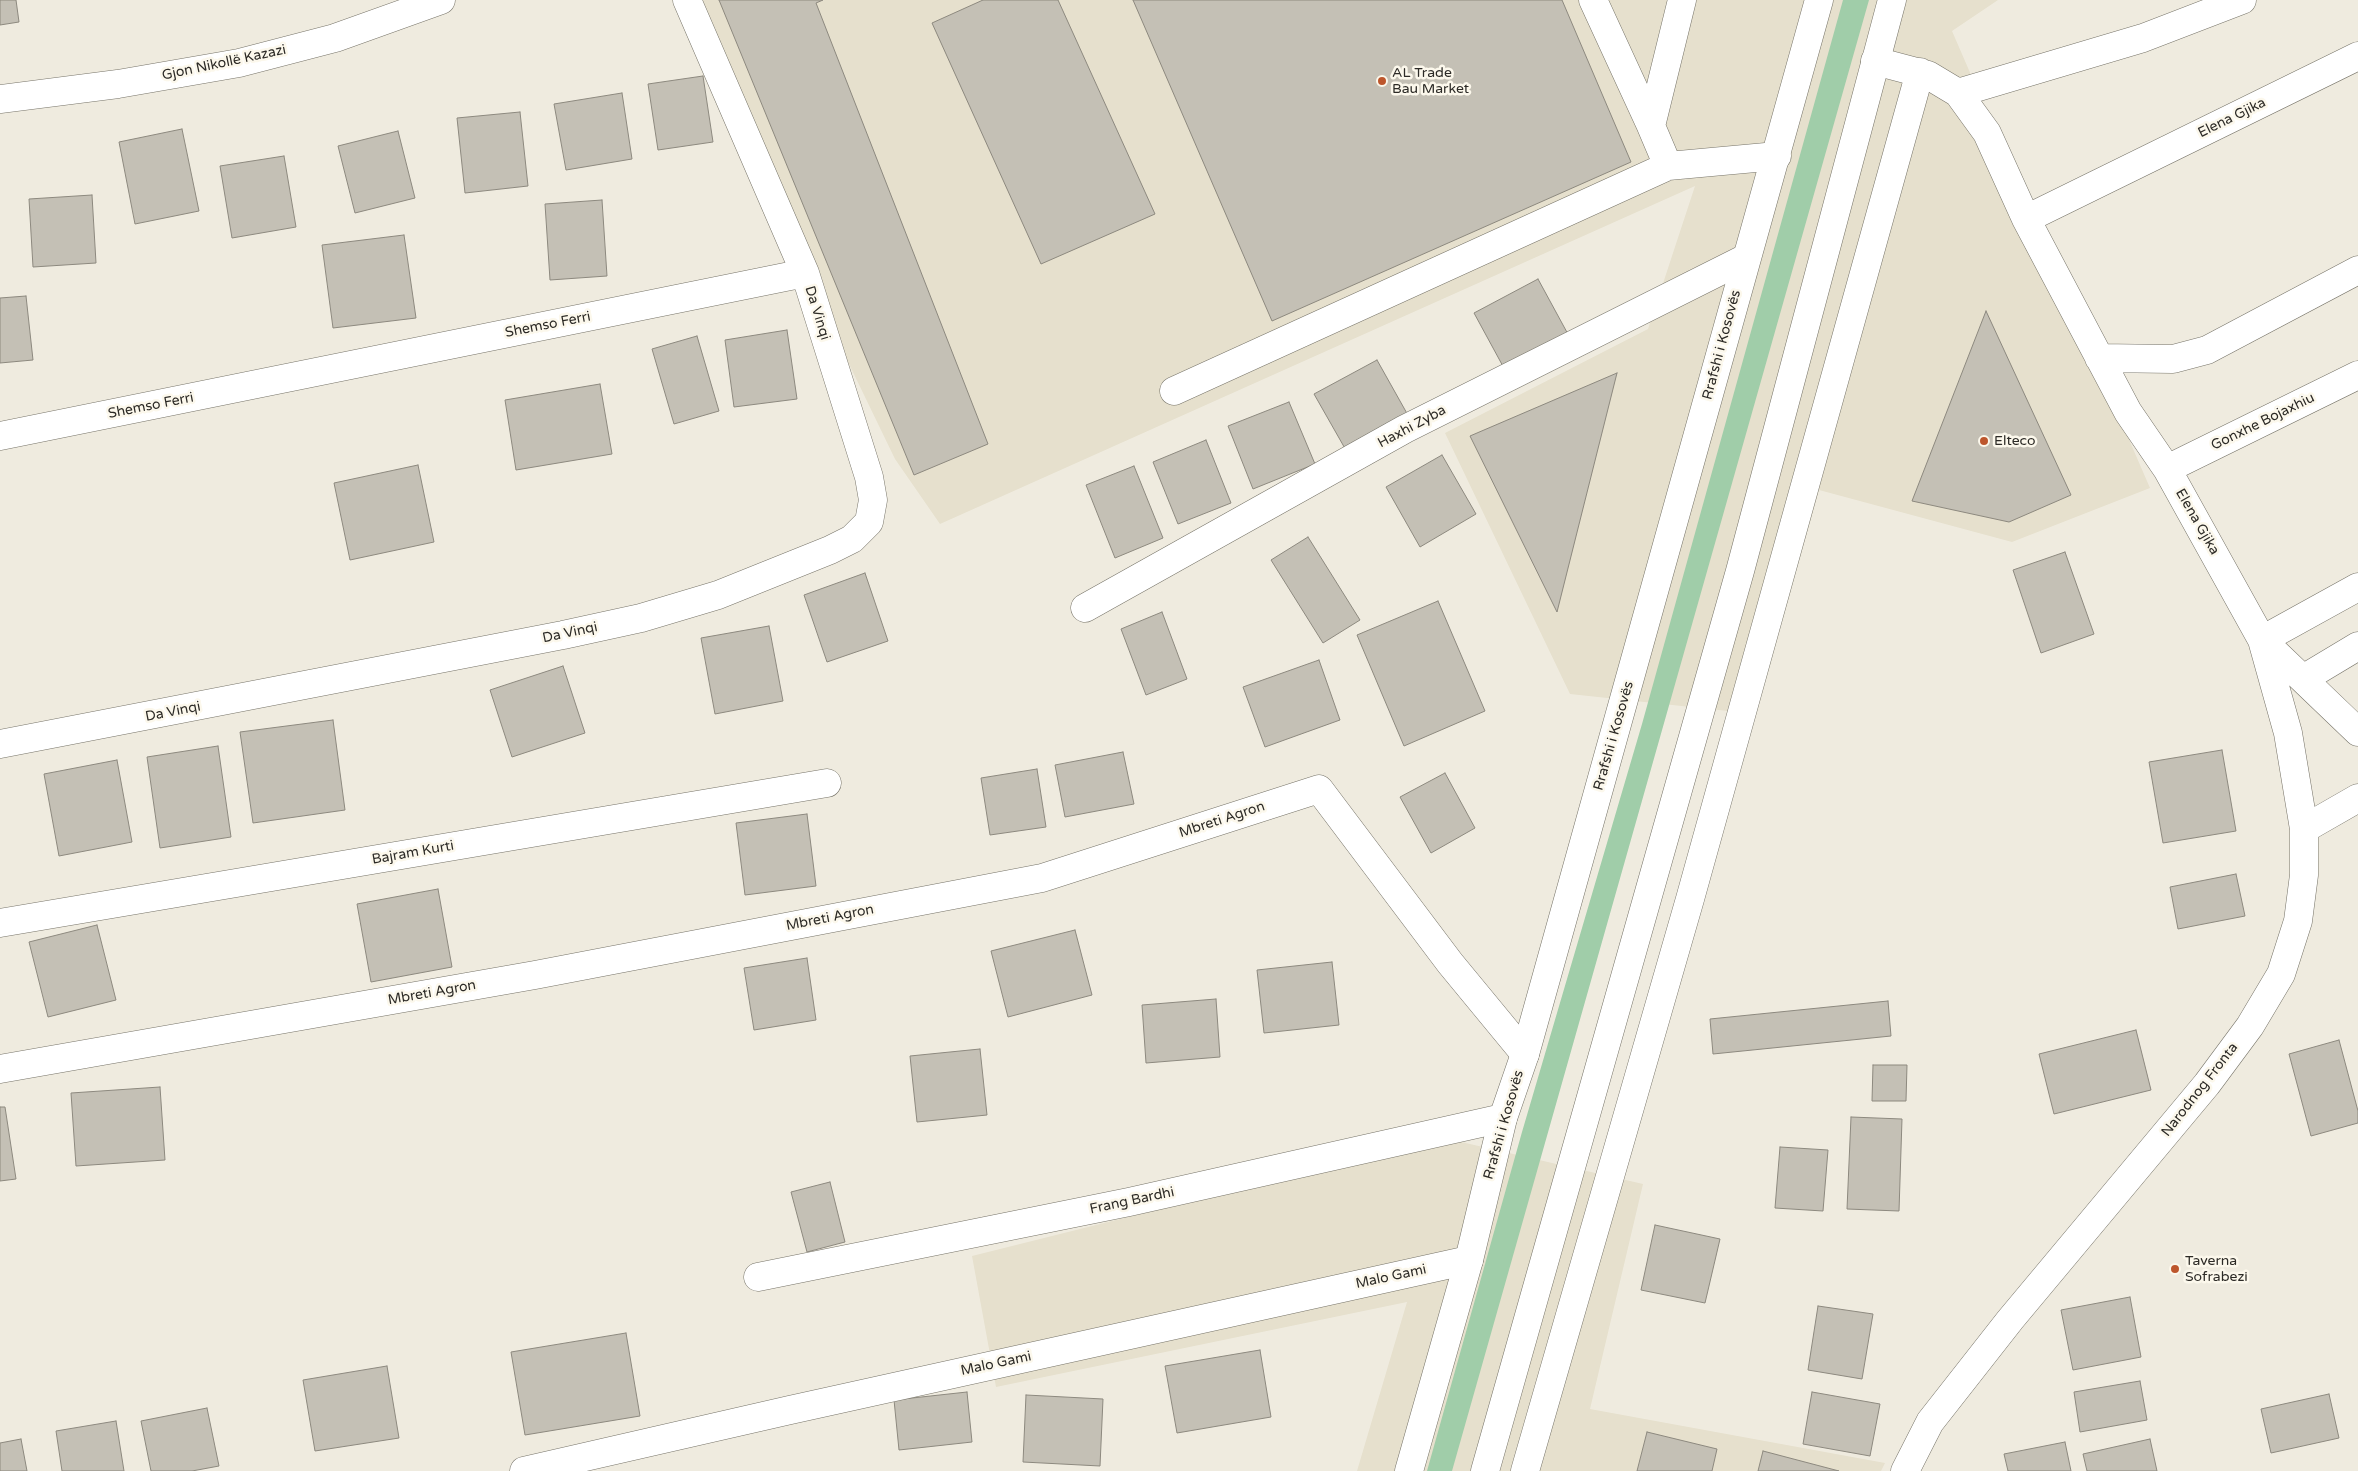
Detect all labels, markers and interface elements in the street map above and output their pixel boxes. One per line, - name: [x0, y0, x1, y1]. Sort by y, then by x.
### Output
- street label: Gjon Nikollë Kazazi: [160, 42, 288, 84]
- place label: AL Trade Bau Market: [1392, 65, 1469, 98]
- marker: AL Trade Bau Market: [1376, 75, 1388, 87]
- street label: Elena Gjika: [2195, 94, 2269, 142]
- street label: Da Vinqi: [801, 284, 833, 342]
- street label: Rrafshi i Kosovës: [1699, 288, 1745, 402]
- street label: Shemso Ferri: [504, 308, 592, 342]
- street label: Shemso Ferri: [107, 389, 195, 423]
- street label: Gonxhe Bojaxhiu: [2209, 390, 2317, 454]
- street label: Haxhi Zyba: [1375, 402, 1449, 452]
- place label: Elteco: [1994, 433, 2036, 449]
- marker: Elteco: [1978, 435, 1990, 447]
- street label: Elena Gjika: [2171, 486, 2223, 558]
- street label: Da Vinqi: [541, 619, 599, 647]
- street label: Rrafshi i Kosovës: [1590, 679, 1638, 793]
- street label: Da Vinqi: [144, 698, 202, 726]
- street label: Mbreti Agron: [1177, 798, 1267, 842]
- street label: Bajram Kurti: [371, 838, 455, 868]
- street label: Mbreti Agron: [785, 901, 875, 935]
- street label: Mbreti Agron: [387, 977, 477, 1009]
- street label: Narodnog Fronta: [2158, 1040, 2242, 1140]
- street label: Rrafshi i Kosovës: [1480, 1068, 1528, 1182]
- street label: Frang Bardhi: [1088, 1184, 1176, 1218]
- place label: Taverna Sofrabezi: [2185, 1253, 2248, 1285]
- street label: Malo Gami: [1354, 1261, 1428, 1293]
- marker: Taverna Sofrabezi: [2169, 1263, 2181, 1275]
- street label: Malo Gami: [959, 1348, 1033, 1380]

